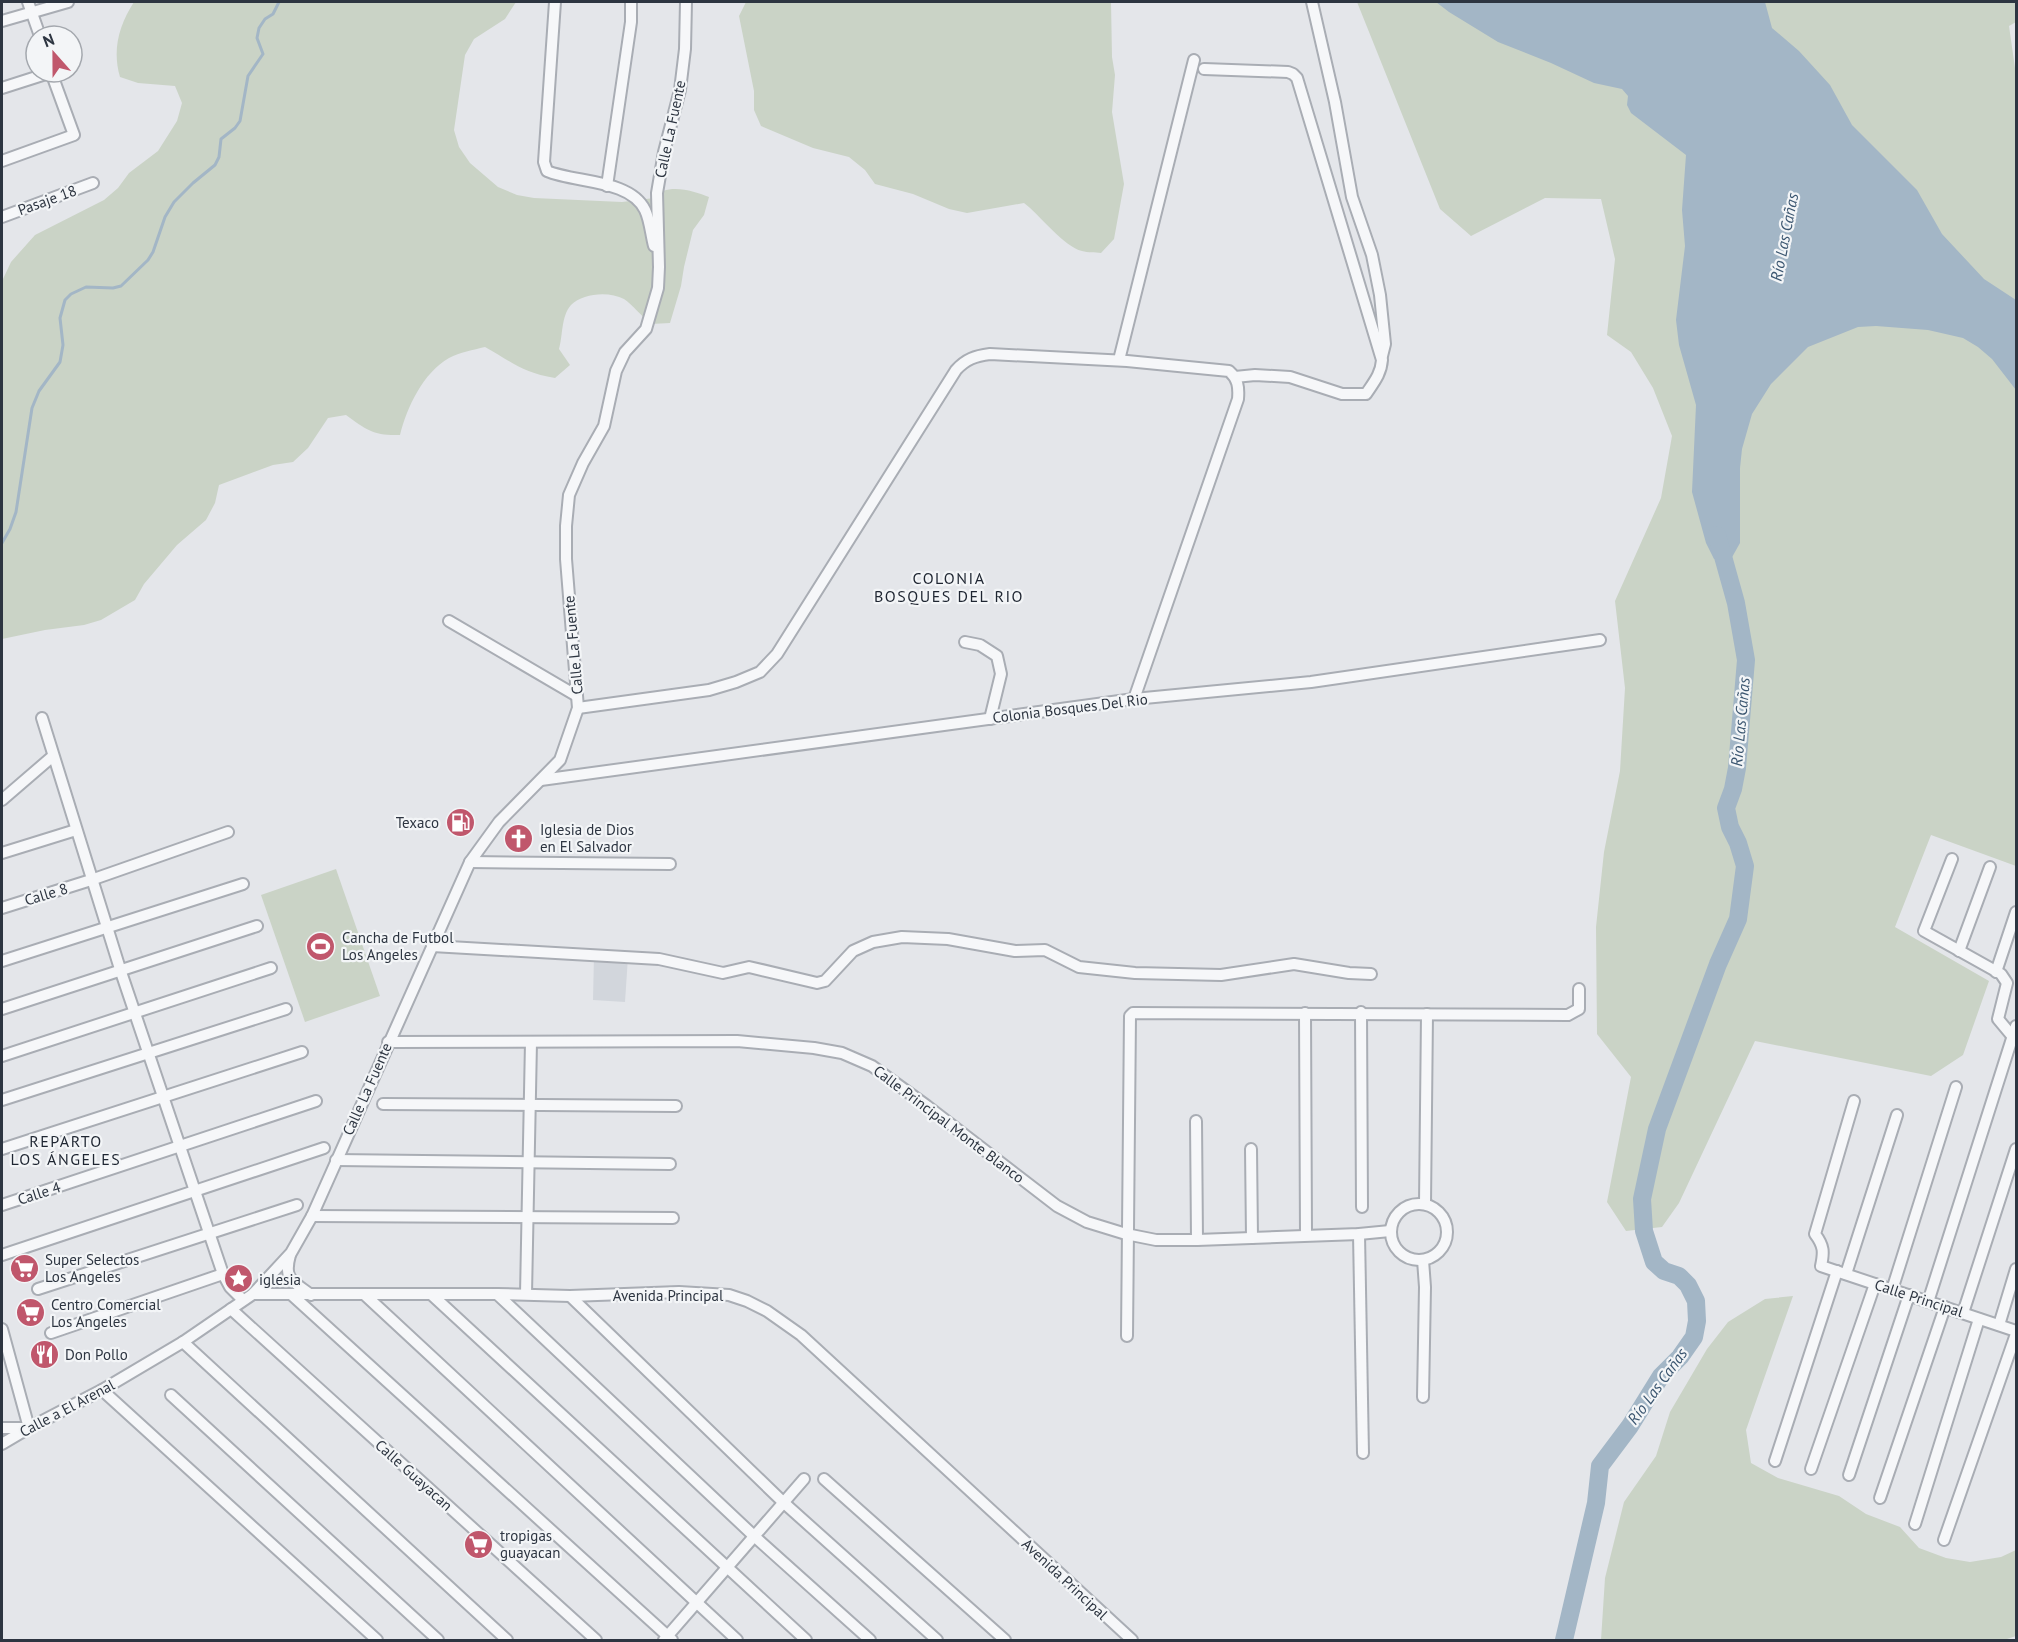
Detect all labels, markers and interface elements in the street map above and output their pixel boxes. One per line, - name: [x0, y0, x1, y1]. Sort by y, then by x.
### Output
- north arrow: [24, 24, 84, 84]
- text: N: [40, 29, 57, 51]
- street label: Calle La Fuente: [650, 78, 690, 180]
- street label: Pasaje 18: [15, 181, 79, 219]
- water label: Río Las Cañas: [1766, 191, 1802, 283]
- district label: COLONIA BOSQUES DEL RIO: [874, 568, 1024, 606]
- street label: Calle La Fuente: [559, 595, 587, 695]
- water label: Río Las Cañas: [1726, 676, 1754, 767]
- street label: Colonia Bosques Del Rio: [991, 689, 1149, 727]
- fuel station icon: Texaco: [444, 806, 476, 838]
- place label: Texaco: [396, 813, 439, 832]
- place label: Iglesia de Dios en El Salvador: [540, 820, 634, 856]
- church icon: Iglesia de Dios en El Salvador: [503, 822, 535, 854]
- street label: Calle 8: [22, 878, 70, 910]
- place label: Cancha de Futbol Los Angeles: [342, 928, 454, 964]
- sports icon: Cancha de Futbol Los Angeles: [305, 930, 337, 962]
- street label: Calle La Fuente: [338, 1040, 396, 1138]
- street label: Calle Principal Monte Blanco: [870, 1061, 1028, 1187]
- district label: REPARTO LOS ÁNGELES: [11, 1131, 121, 1169]
- street label: Calle 4: [15, 1177, 63, 1209]
- place label: Super Selectos Los Angeles: [45, 1250, 139, 1286]
- supermarket icon: Super Selectos Los Angeles: [8, 1252, 40, 1284]
- place icon: iglesia: [222, 1263, 254, 1295]
- place label: iglesia: [259, 1270, 301, 1289]
- street label: Calle Principal: [1872, 1275, 1966, 1321]
- street label: Avenida Principal: [613, 1286, 724, 1305]
- place label: Centro Comercial Los Angeles: [51, 1295, 161, 1331]
- supermarket icon: Centro Comercial Los Angeles: [14, 1297, 46, 1329]
- restaurant icon: Don Pollo: [28, 1338, 60, 1370]
- water label: Río Las Cañas: [1623, 1343, 1692, 1428]
- place label: Don Pollo: [65, 1345, 128, 1364]
- street label: Calle a El Arenal: [16, 1375, 118, 1441]
- street label: Calle Guayacan: [371, 1435, 457, 1515]
- place label: tropigas guayacan: [500, 1526, 560, 1562]
- supermarket icon: tropigas guayacan: [463, 1528, 495, 1560]
- street label: Avenida Principal: [1018, 1534, 1112, 1624]

